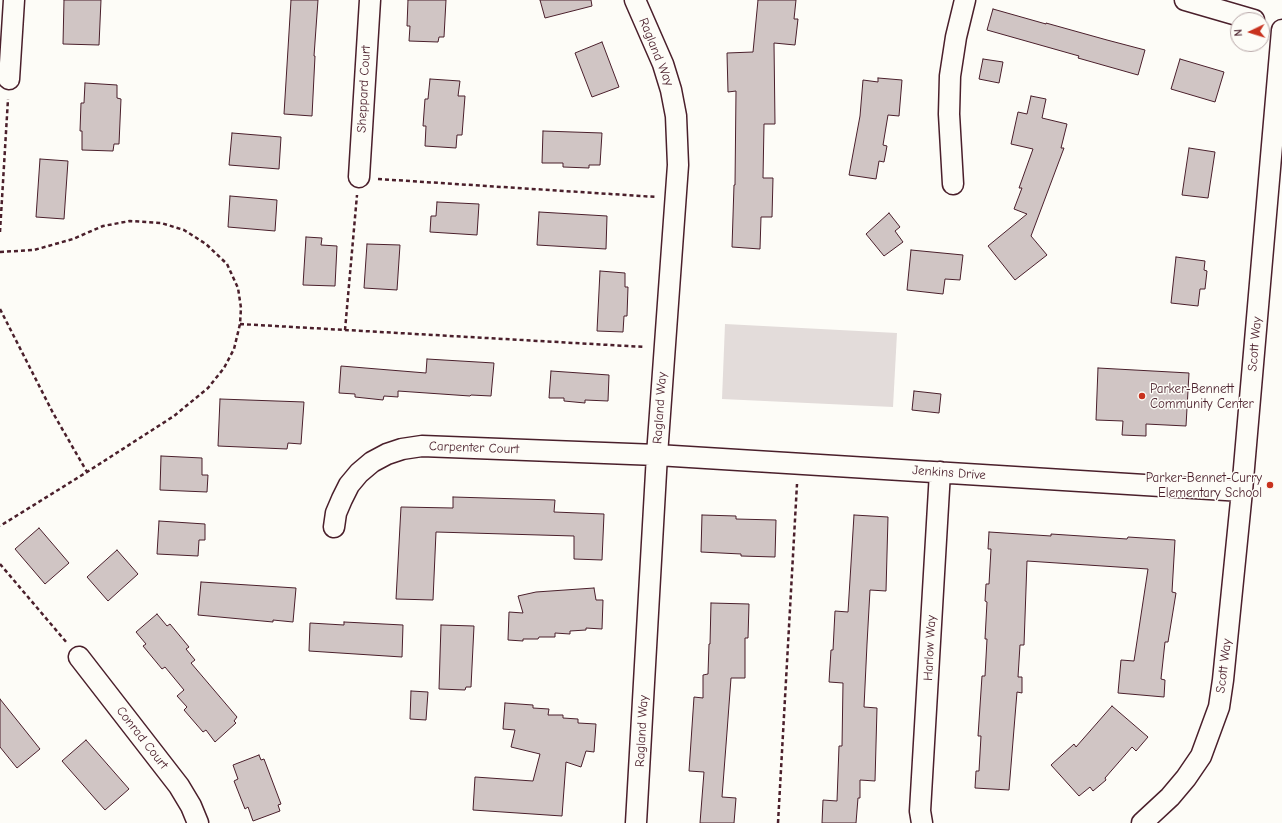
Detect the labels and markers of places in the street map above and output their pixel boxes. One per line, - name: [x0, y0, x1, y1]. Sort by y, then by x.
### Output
- place label: Parker-Bennett Community Center: [1150, 381, 1254, 412]
- marker: Parker-Bennett Community Center: [1137, 391, 1147, 401]
- place label: Parker-Bennet-Curry Elementary School: [1146, 470, 1262, 501]
- marker: Parker-Bennet-Curry Elementary School: [1265, 480, 1275, 490]

